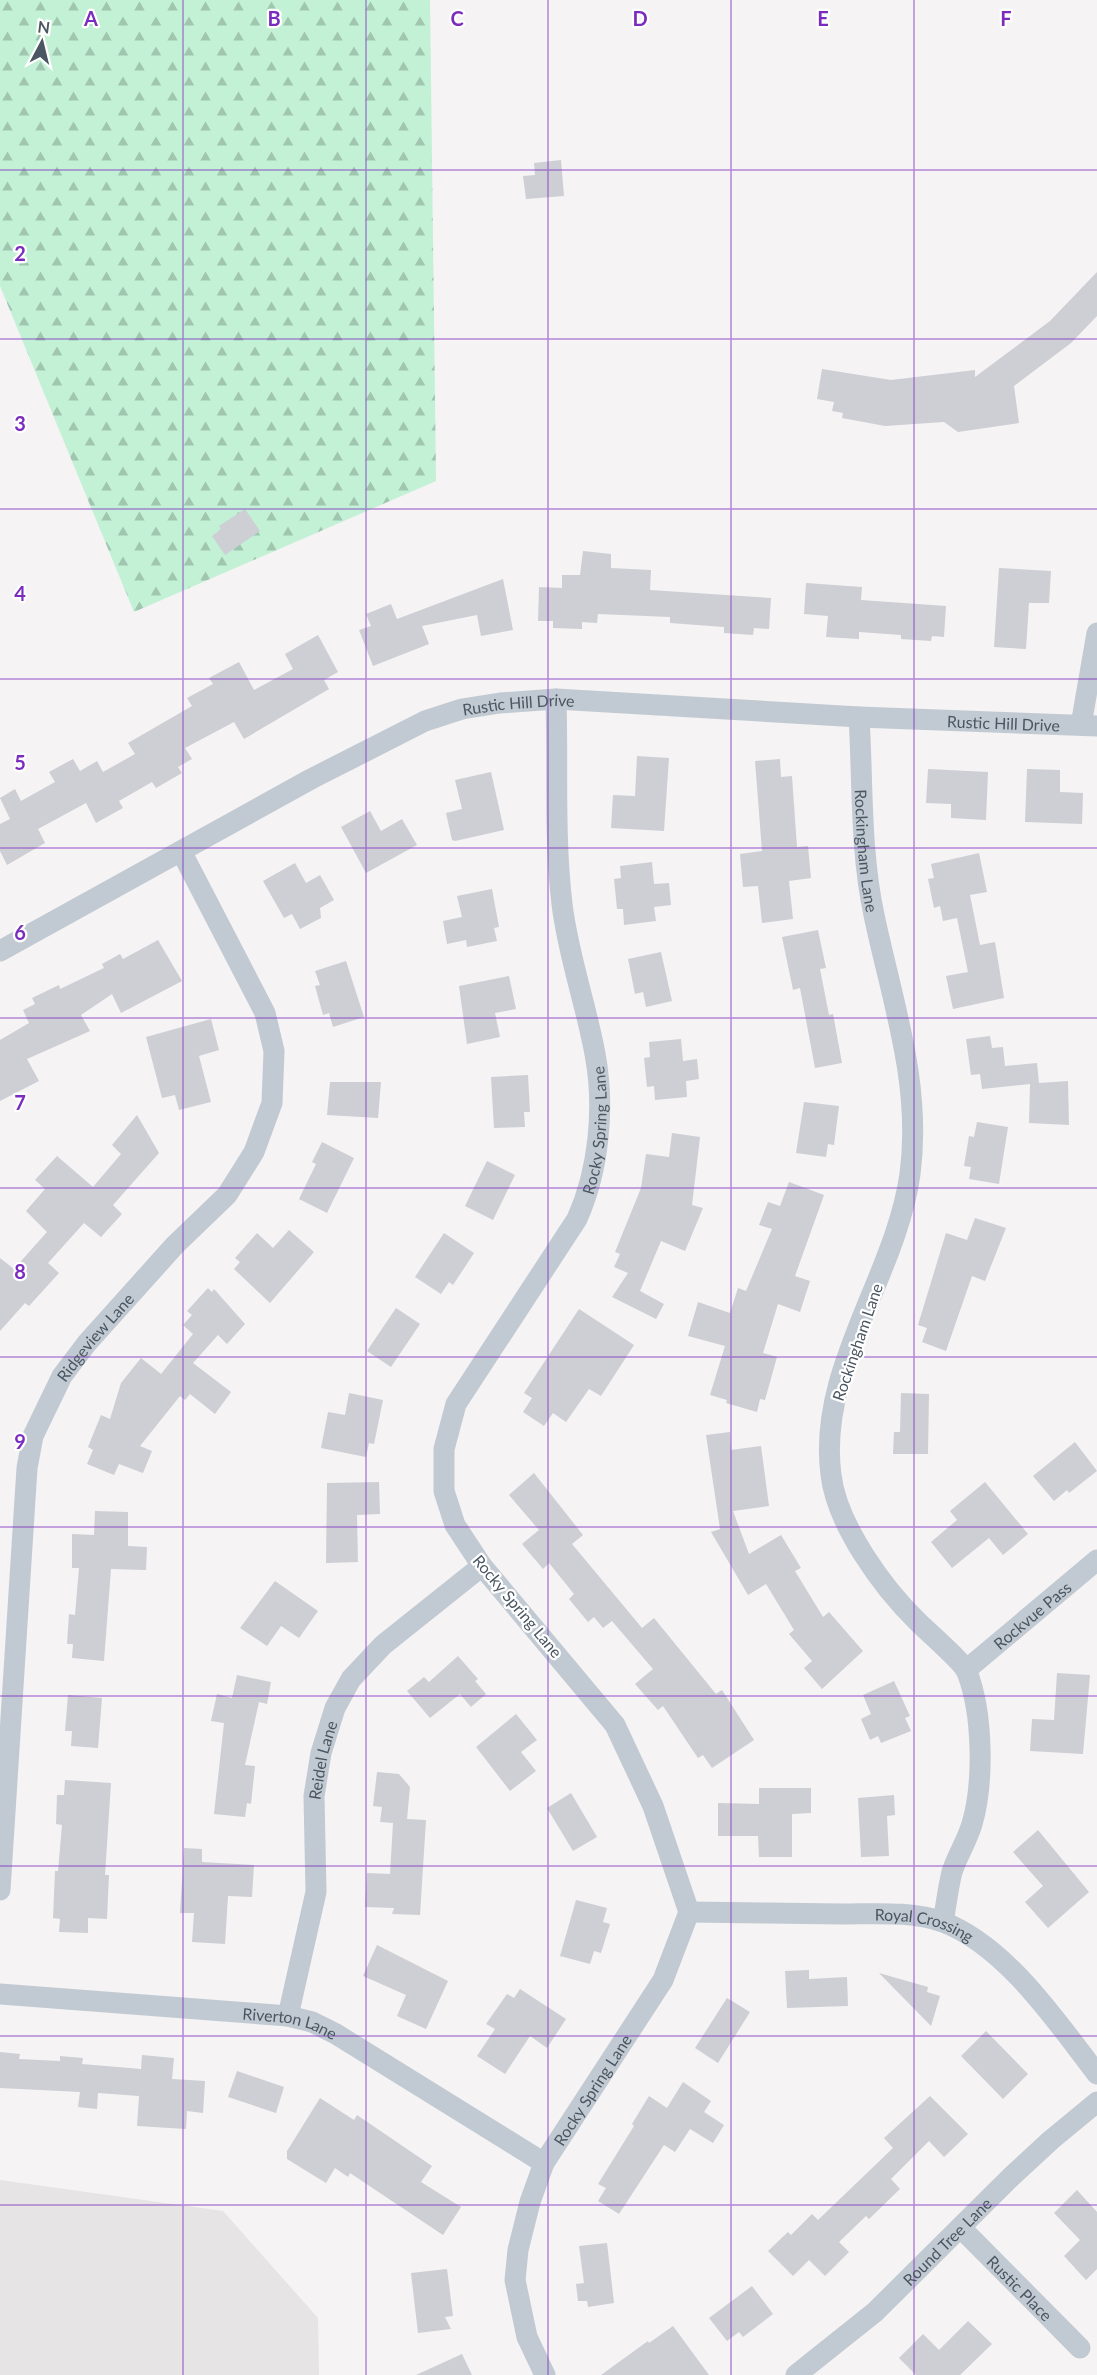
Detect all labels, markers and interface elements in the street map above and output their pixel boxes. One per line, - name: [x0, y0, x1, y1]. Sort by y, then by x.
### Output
- text: A: [83, 6, 98, 30]
- text: B: [267, 6, 281, 30]
- text: C: [450, 6, 464, 30]
- text: D: [632, 6, 648, 30]
- text: E: [817, 6, 829, 30]
- text: F: [1000, 6, 1012, 30]
- north arrow: [12, 12, 72, 72]
- text: N: [37, 16, 51, 37]
- text: 2: [14, 241, 26, 265]
- text: 3: [14, 411, 26, 435]
- text: 4: [14, 581, 26, 605]
- street label: Rustic Hill Drive: [461, 689, 575, 718]
- street label: Rustic Hill Drive: [947, 711, 1060, 734]
- text: 5: [14, 750, 26, 774]
- street label: Rockingham Lane: [852, 789, 883, 914]
- text: 6: [14, 920, 26, 944]
- street label: Rocky Spring Lane: [578, 1065, 609, 1196]
- text: 7: [14, 1090, 26, 1114]
- text: 8: [14, 1259, 26, 1283]
- street label: Rockingham Lane: [828, 1281, 886, 1403]
- street label: Ridgeview Lane: [52, 1289, 137, 1385]
- text: 9: [14, 1429, 26, 1453]
- street label: Rocky Spring Lane: [469, 1551, 567, 1661]
- street label: Rockvue Pass: [989, 1577, 1075, 1653]
- street label: Reidel Lane: [304, 1718, 340, 1801]
- street label: Royal Crossing: [875, 1904, 978, 1945]
- street label: Riverton Lane: [242, 2003, 341, 2043]
- street label: Rocky Spring Lane: [549, 2031, 635, 2149]
- street label: Round Tree Lane: [898, 2193, 995, 2289]
- street label: Rustic Place: [984, 2251, 1057, 2324]

